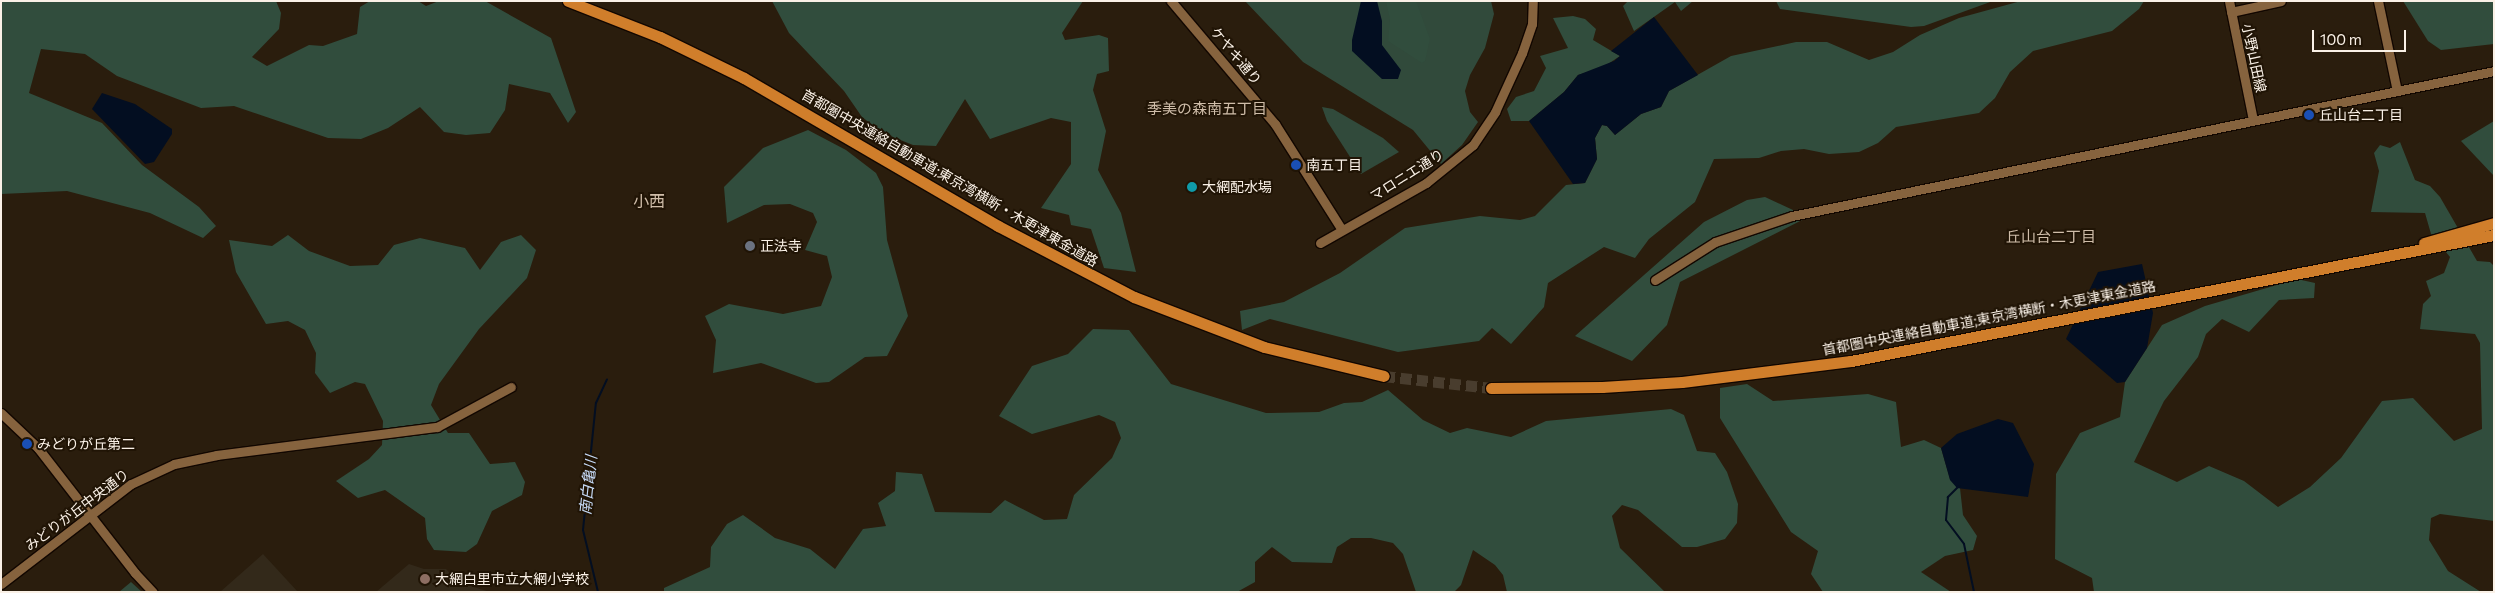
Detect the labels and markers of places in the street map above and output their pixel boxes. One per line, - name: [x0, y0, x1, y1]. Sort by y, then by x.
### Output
- place label: 丘山台二丁目: [2319, 107, 2403, 123]
- marker: 丘山台二丁目: [2303, 109, 2315, 121]
- place label: 南五丁目: [1306, 157, 1362, 173]
- marker: 南五丁目: [1290, 159, 1302, 171]
- place label: 大網配水場: [1202, 179, 1272, 195]
- marker: 大網配水場: [1186, 181, 1198, 193]
- place label: 正法寺: [760, 238, 802, 254]
- marker: 正法寺: [744, 240, 756, 252]
- place label: みどりが丘第二: [37, 436, 135, 452]
- marker: みどりが丘第二: [21, 438, 33, 450]
- place label: 大網白里市立大網小学校: [435, 571, 589, 587]
- marker: 大網白里市立大網小学校: [419, 573, 431, 585]

